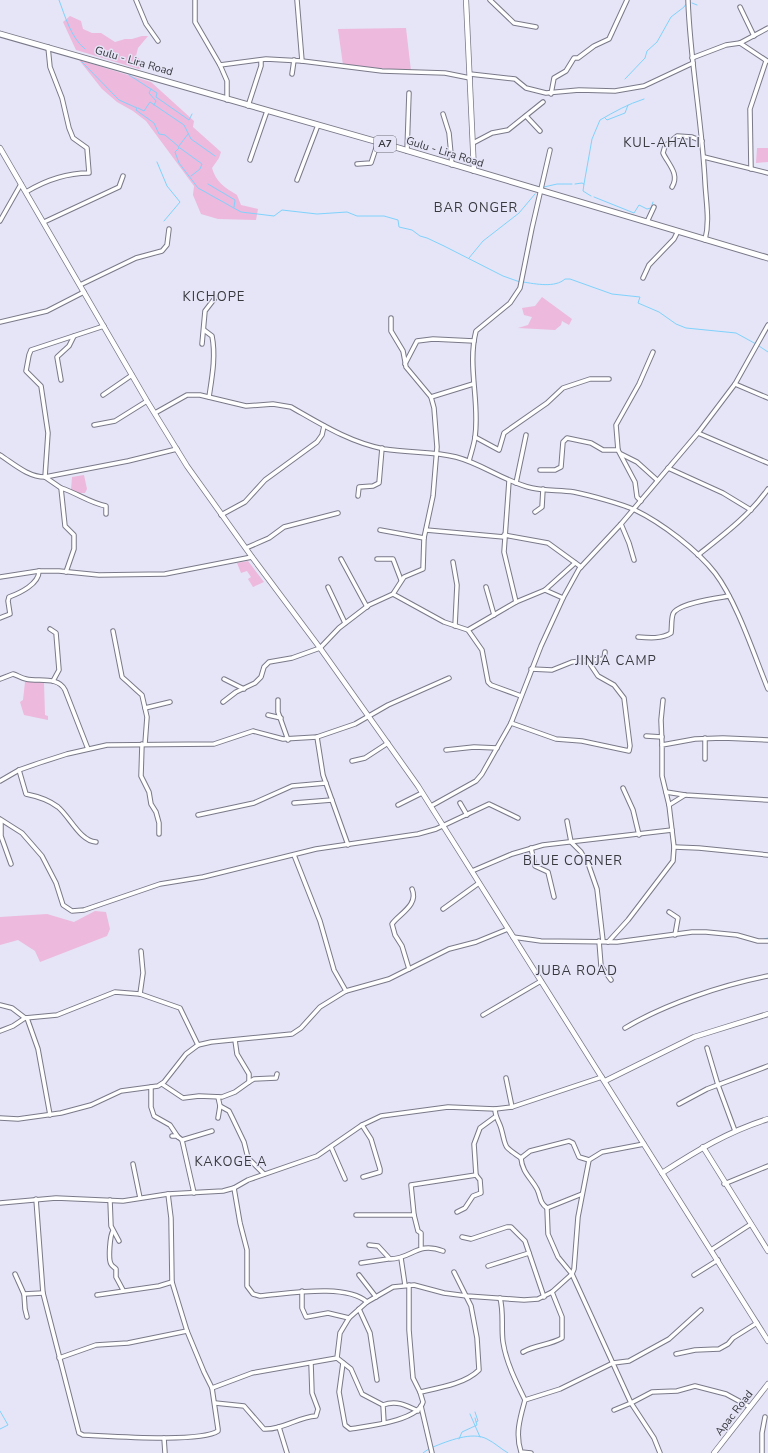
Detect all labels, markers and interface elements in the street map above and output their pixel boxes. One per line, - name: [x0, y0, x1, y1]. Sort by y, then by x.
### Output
- street label: Gulu - Lira Road: [93, 43, 175, 79]
- street label: Gulu - Lira Road: [404, 133, 486, 171]
- district label: KUL-AHALI: [623, 134, 701, 152]
- road number: A7: [374, 136, 396, 152]
- district label: BAR ONGER: [434, 199, 518, 217]
- district label: KICHOPE: [183, 288, 245, 306]
- district label: JINJA CAMP: [574, 652, 657, 670]
- district label: BLUE CORNER: [523, 852, 623, 870]
- district label: JUBA ROAD: [535, 962, 618, 980]
- district label: KAKOGE A: [195, 1153, 267, 1171]
- street label: Apac Road: [712, 1387, 756, 1439]

